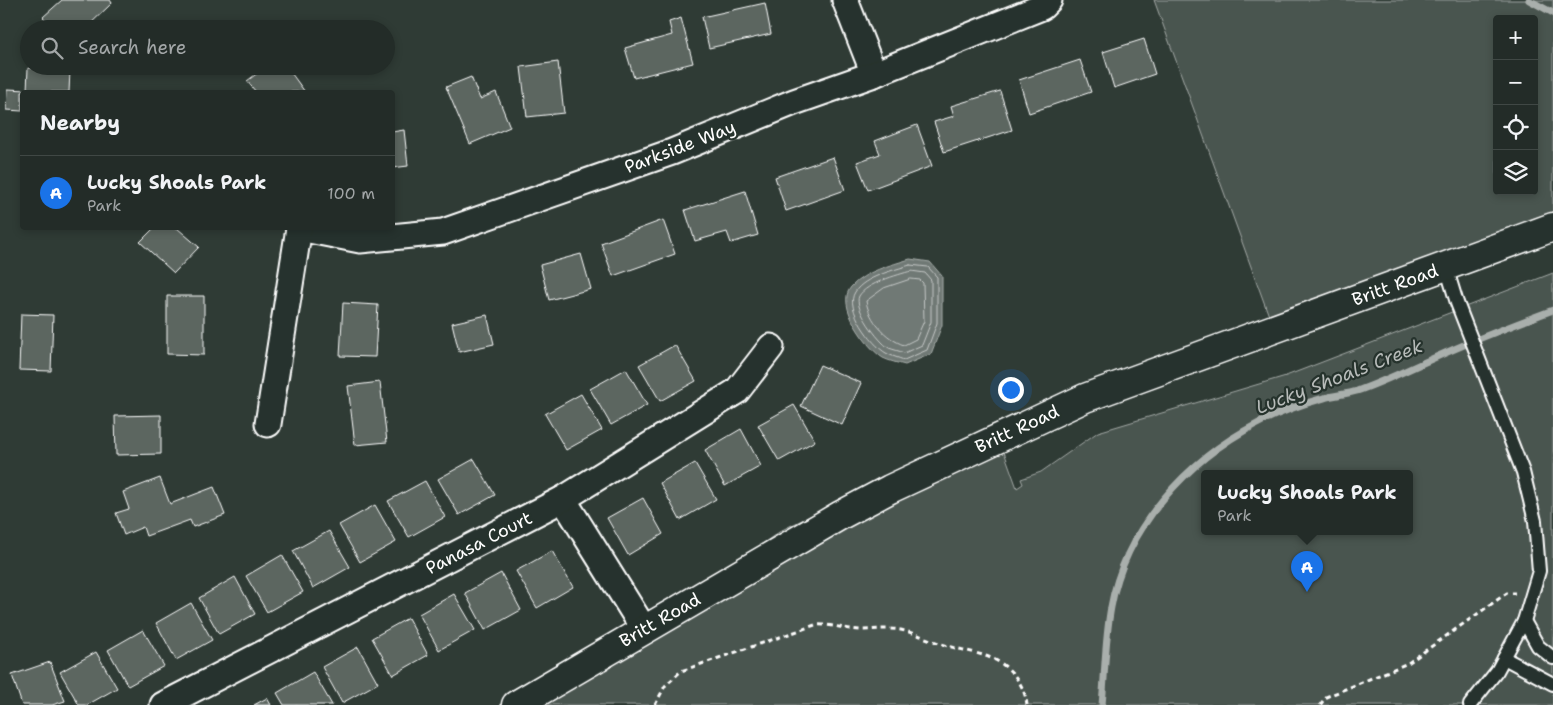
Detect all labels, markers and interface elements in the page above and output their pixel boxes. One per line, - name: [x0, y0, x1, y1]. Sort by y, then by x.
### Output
- map controls: [1493, 15, 1538, 195]
- button: +: [1493, 15, 1538, 60]
- search box: [20, 20, 395, 75]
- icon: search: [38, 34, 66, 62]
- text: Search here: [78, 35, 187, 60]
- button: −: [1493, 60, 1538, 105]
- button: locate: [1493, 105, 1538, 150]
- text: Nearby: [40, 109, 120, 137]
- street label: Parkside Way: [621, 115, 739, 179]
- button: layers: [1493, 150, 1538, 195]
- text: Lucky Shoals Park: [87, 170, 266, 195]
- text: A: [50, 183, 62, 204]
- text: 100 m: [327, 183, 375, 204]
- text: Park: [87, 195, 121, 216]
- street label: Britt Road: [1349, 258, 1441, 312]
- water label: Lucky Shoals Creek: [1252, 333, 1426, 420]
- your location: [998, 377, 1024, 403]
- street label: Britt Road: [971, 399, 1063, 459]
- popup: [1201, 470, 1413, 535]
- text: Lucky Shoals Park: [1217, 480, 1397, 505]
- text: Park: [1217, 505, 1252, 526]
- street label: Panasa Court: [422, 506, 536, 580]
- pin: A: [1291, 551, 1323, 592]
- street label: Britt Road: [615, 587, 705, 653]

